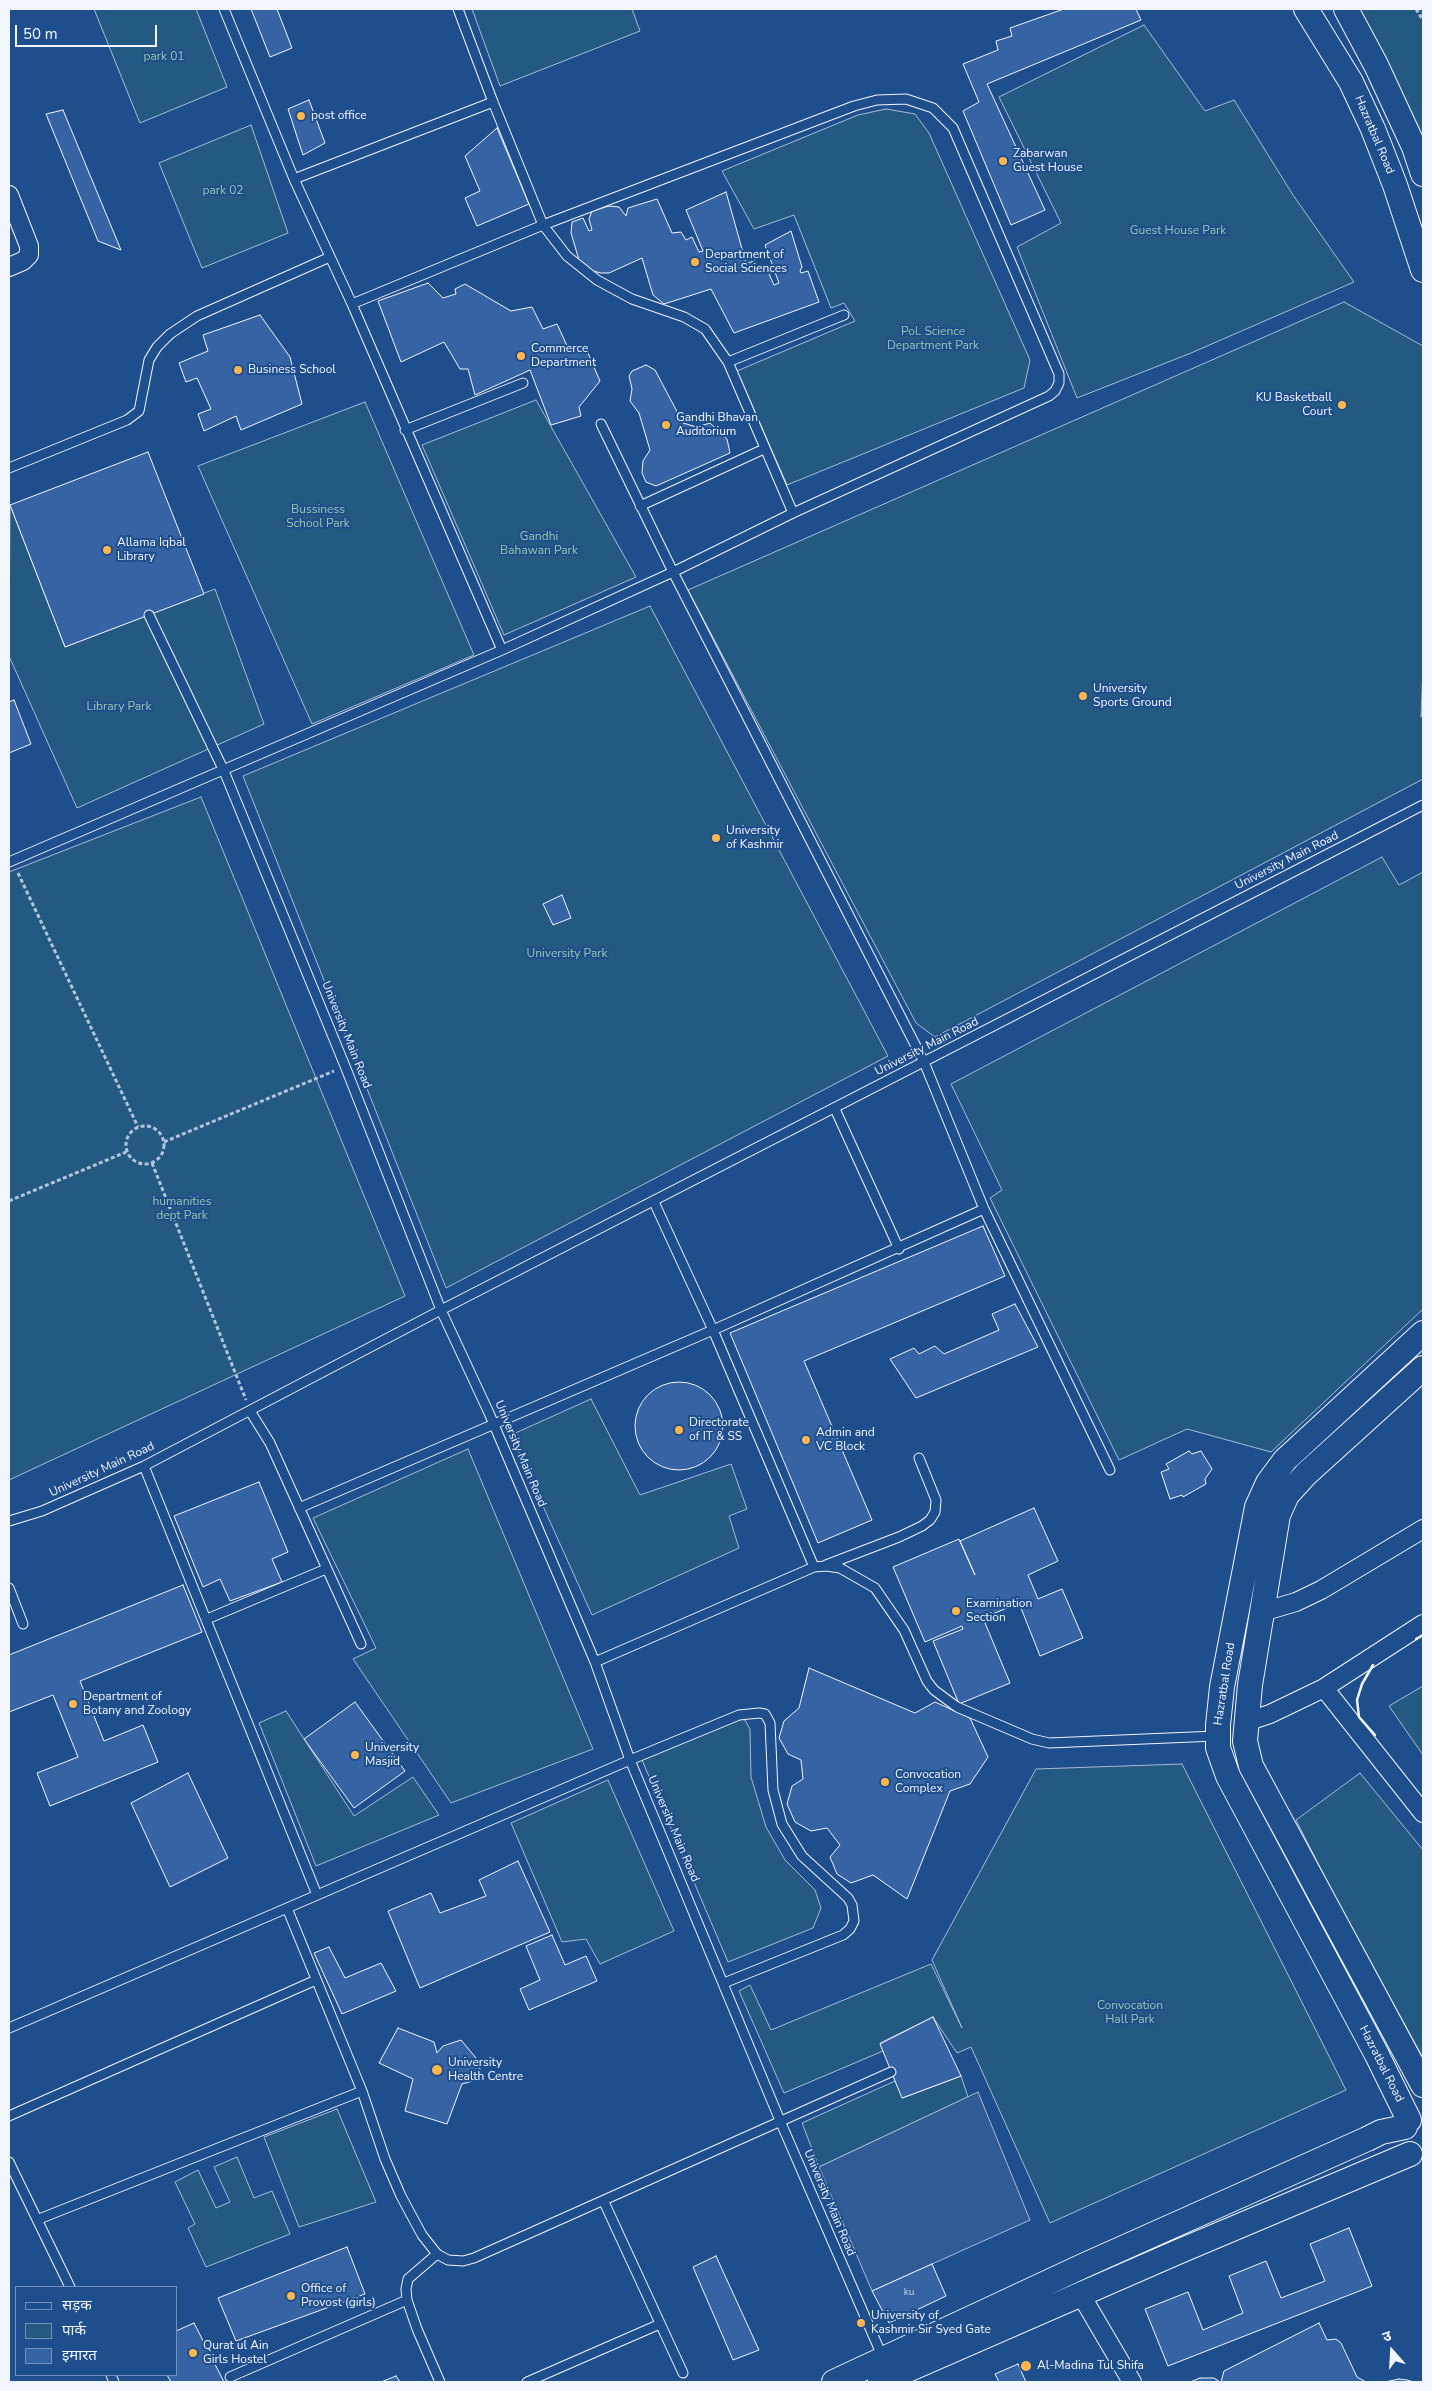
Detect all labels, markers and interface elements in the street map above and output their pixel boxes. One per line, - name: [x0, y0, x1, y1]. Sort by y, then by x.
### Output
- scale bar: [18, 15, 160, 47]
- text: 50 m: [23, 24, 58, 44]
- park label: park 01: [143, 50, 185, 64]
- street label: Hazratbal Road: [1351, 94, 1397, 176]
- place label: post office: [311, 109, 367, 123]
- marker: post office: [295, 110, 307, 122]
- place label: Zabarwan Guest House: [1013, 147, 1083, 175]
- marker: Zabarwan Guest House: [997, 155, 1009, 167]
- park label: park 02: [202, 184, 244, 198]
- park label: Guest House Park: [1130, 224, 1226, 238]
- place label: Department of Social Sciences: [705, 248, 787, 276]
- marker: Department of Social Sciences: [689, 256, 701, 268]
- park label: Pol. Science Department Park: [887, 325, 979, 353]
- place label: Commerce Department: [531, 342, 596, 370]
- marker: Commerce Department: [515, 350, 527, 362]
- place label: Business School: [248, 363, 336, 377]
- marker: Business School: [232, 364, 244, 376]
- place label: KU Basketball Court: [1256, 391, 1332, 419]
- marker: KU Basketball Court: [1336, 399, 1348, 411]
- place label: Gandhi Bhavan Auditorium: [676, 411, 758, 439]
- marker: Gandhi Bhavan Auditorium: [660, 419, 672, 431]
- park label: Bussiness School Park: [286, 503, 350, 531]
- park label: Gandhi Bahawan Park: [500, 530, 578, 558]
- place label: Allama Iqbal Library: [117, 536, 186, 564]
- marker: Allama Iqbal Library: [101, 544, 113, 556]
- place label: University Sports Ground: [1093, 682, 1172, 710]
- marker: University Sports Ground: [1077, 690, 1089, 702]
- park label: Library Park: [87, 700, 151, 714]
- place label: University of Kashmir: [726, 824, 783, 852]
- street label: University Main Road: [1233, 829, 1341, 893]
- marker: University of Kashmir: [710, 832, 722, 844]
- park label: University Park: [526, 947, 608, 961]
- street label: University Main Road: [318, 979, 374, 1091]
- street label: University Main Road: [873, 1015, 981, 1079]
- park label: humanities dept Park: [153, 1195, 211, 1223]
- street label: University Main Road: [491, 1399, 549, 1509]
- place label: Directorate of IT & SS: [689, 1416, 749, 1444]
- marker: Directorate of IT & SS: [673, 1424, 685, 1436]
- place label: Admin and VC Block: [816, 1426, 875, 1454]
- marker: Admin and VC Block: [800, 1434, 812, 1446]
- street label: University Main Road: [47, 1439, 157, 1501]
- place label: Examination Section: [966, 1597, 1032, 1625]
- marker: Examination Section: [950, 1605, 962, 1617]
- street label: Hazratbal Road: [1211, 1642, 1239, 1726]
- place label: Department of Botany and Zoology: [83, 1690, 191, 1718]
- marker: Department of Botany and Zoology: [67, 1698, 79, 1710]
- place label: University Masjid: [365, 1741, 419, 1769]
- marker: University Masjid: [349, 1749, 361, 1761]
- place label: Convocation Complex: [895, 1768, 961, 1796]
- street label: University Main Road: [644, 1774, 702, 1884]
- marker: Convocation Complex: [879, 1776, 891, 1788]
- park label: Convocation Hall Park: [1097, 1999, 1163, 2027]
- street label: Hazratbal Road: [1356, 2023, 1406, 2105]
- place label: University Health Centre: [448, 2056, 523, 2084]
- marker: University Health Centre: [430, 2063, 444, 2077]
- street label: University Main Road: [800, 2148, 858, 2258]
- place label: Office of Provost (girls): [301, 2282, 376, 2310]
- legend: [15, 2286, 178, 2376]
- house number: ku: [904, 2287, 914, 2299]
- marker: Office of Provost (girls): [285, 2290, 297, 2302]
- text: सड़क: [62, 2295, 92, 2315]
- place label: University of Kashmir Sir Syed Gate: [871, 2309, 991, 2337]
- marker: University of Kashmir Sir Syed Gate: [855, 2317, 867, 2329]
- text: पार्क: [62, 2320, 86, 2340]
- north arrow: [1367, 2326, 1417, 2376]
- text: उ: [1380, 2326, 1394, 2347]
- place label: Qurat ul Ain Girls Hostel: [203, 2339, 269, 2367]
- text: इमारत: [62, 2345, 97, 2365]
- marker: Qurat ul Ain Girls Hostel: [187, 2347, 199, 2359]
- marker: Al-Madina Tul Shifa: [1019, 2359, 1033, 2373]
- place label: Al-Madina Tul Shifa: [1037, 2359, 1144, 2373]

